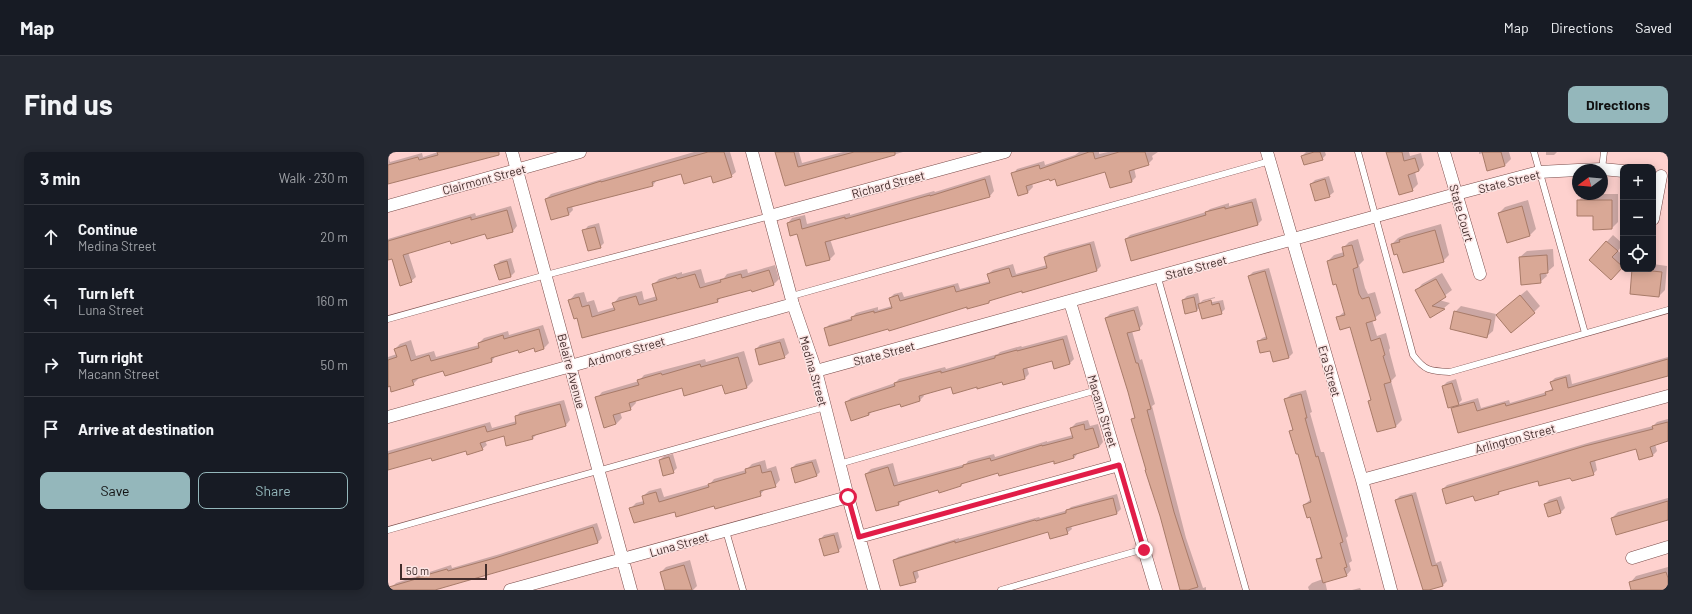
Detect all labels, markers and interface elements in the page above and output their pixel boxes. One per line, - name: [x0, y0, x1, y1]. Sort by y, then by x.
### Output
- text: Map: [20, 16, 54, 39]
- text: Map: [1504, 19, 1529, 36]
- text: Directions: [1551, 19, 1613, 36]
- text: Saved: [1635, 19, 1672, 36]
- button: Directions: [1568, 86, 1668, 123]
- text: Find us: [24, 87, 113, 121]
- street label: Clairmont Street: [441, 161, 527, 197]
- north arrow: [1572, 164, 1608, 200]
- map controls: [1620, 164, 1656, 272]
- button: +: [1620, 164, 1656, 200]
- street label: Richard Street: [850, 167, 926, 201]
- street label: State Street: [1477, 167, 1541, 195]
- text: 3 min: [40, 168, 80, 188]
- text: Walk · 230 m: [279, 170, 348, 186]
- street label: State Court: [1447, 182, 1477, 244]
- button: −: [1620, 200, 1656, 236]
- text: Continue: [78, 220, 138, 238]
- icon: ahead: [40, 226, 62, 248]
- text: 20 m: [320, 229, 348, 245]
- button: locate: [1620, 236, 1656, 272]
- text: Medina Street: [78, 238, 156, 254]
- street label: State Street: [1164, 252, 1228, 282]
- text: Turn left: [78, 284, 134, 302]
- icon: left: [40, 290, 62, 312]
- text: 160 m: [316, 293, 348, 309]
- text: Luna Street: [78, 302, 144, 318]
- street label: Belaire Avenue: [555, 332, 589, 410]
- street label: Ardmore Street: [585, 333, 667, 369]
- street label: Medina Street: [797, 334, 831, 408]
- street label: State Street: [852, 338, 916, 368]
- street label: Era Street: [1316, 344, 1344, 398]
- text: Turn right: [78, 348, 143, 366]
- icon: right: [40, 354, 62, 376]
- text: 50 m: [321, 357, 348, 373]
- text: Macann Street: [78, 366, 159, 382]
- street label: Macann Street: [1085, 373, 1121, 449]
- icon: arrive: [40, 418, 62, 440]
- text: Arrive at destination: [78, 420, 214, 438]
- street label: Arlington Street: [1473, 421, 1557, 455]
- button: Save: [40, 472, 190, 509]
- button: Share: [198, 472, 348, 509]
- route start: [839, 488, 857, 506]
- street label: Luna Street: [648, 529, 710, 559]
- route end: [1135, 541, 1153, 559]
- scale bar: [400, 562, 487, 581]
- text: 50 m: [406, 564, 429, 577]

